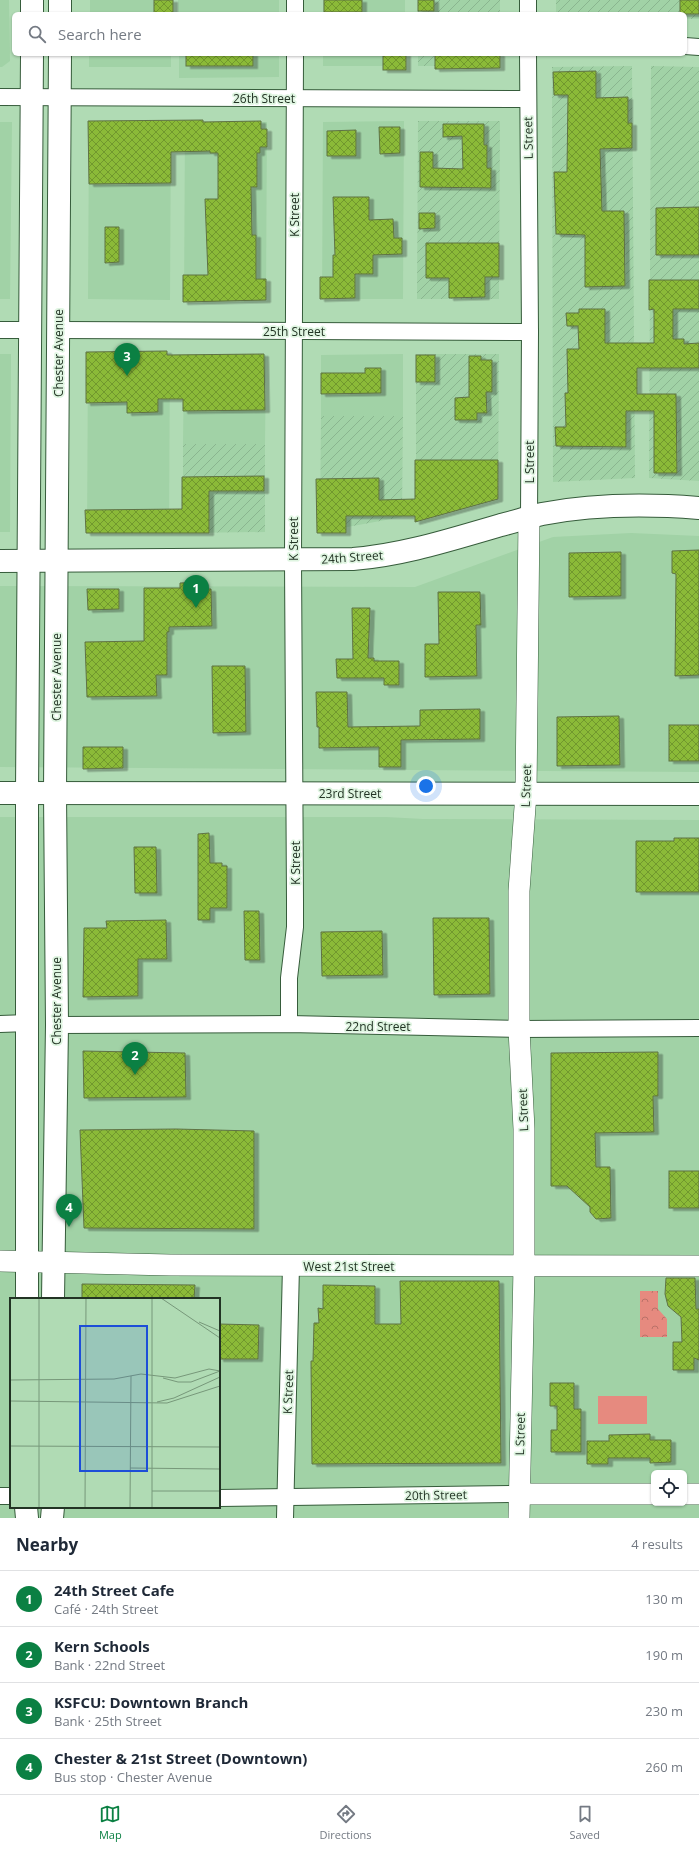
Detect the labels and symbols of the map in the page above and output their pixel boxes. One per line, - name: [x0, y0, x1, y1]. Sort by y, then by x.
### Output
- street label: 26th Street: [233, 90, 295, 107]
- street label: L Street: [519, 116, 537, 160]
- street label: K Street: [286, 193, 303, 237]
- street label: Chester Avenue: [50, 309, 67, 397]
- street label: 25th Street: [263, 323, 325, 340]
- pin: 3: [114, 343, 140, 376]
- street label: L Street: [521, 441, 538, 483]
- street label: K Street: [285, 517, 302, 561]
- street label: 24th Street: [320, 546, 384, 568]
- pin: 1: [183, 575, 209, 608]
- street label: Chester Avenue: [48, 633, 65, 721]
- street label: L Street: [517, 764, 535, 808]
- your location: [416, 776, 436, 796]
- street label: 23rd Street: [319, 785, 381, 802]
- street label: K Street: [287, 841, 304, 885]
- street label: Chester Avenue: [48, 957, 65, 1045]
- street label: 22nd Street: [345, 1018, 411, 1035]
- pin: 2: [122, 1042, 148, 1075]
- street label: L Street: [514, 1088, 532, 1132]
- pin: 4: [56, 1194, 82, 1227]
- street label: West 21st Street: [303, 1258, 395, 1275]
- inset map: [10, 1298, 220, 1508]
- street label: K Street: [279, 1370, 297, 1414]
- street label: L Street: [511, 1412, 529, 1456]
- street label: 20th Street: [405, 1486, 467, 1504]

